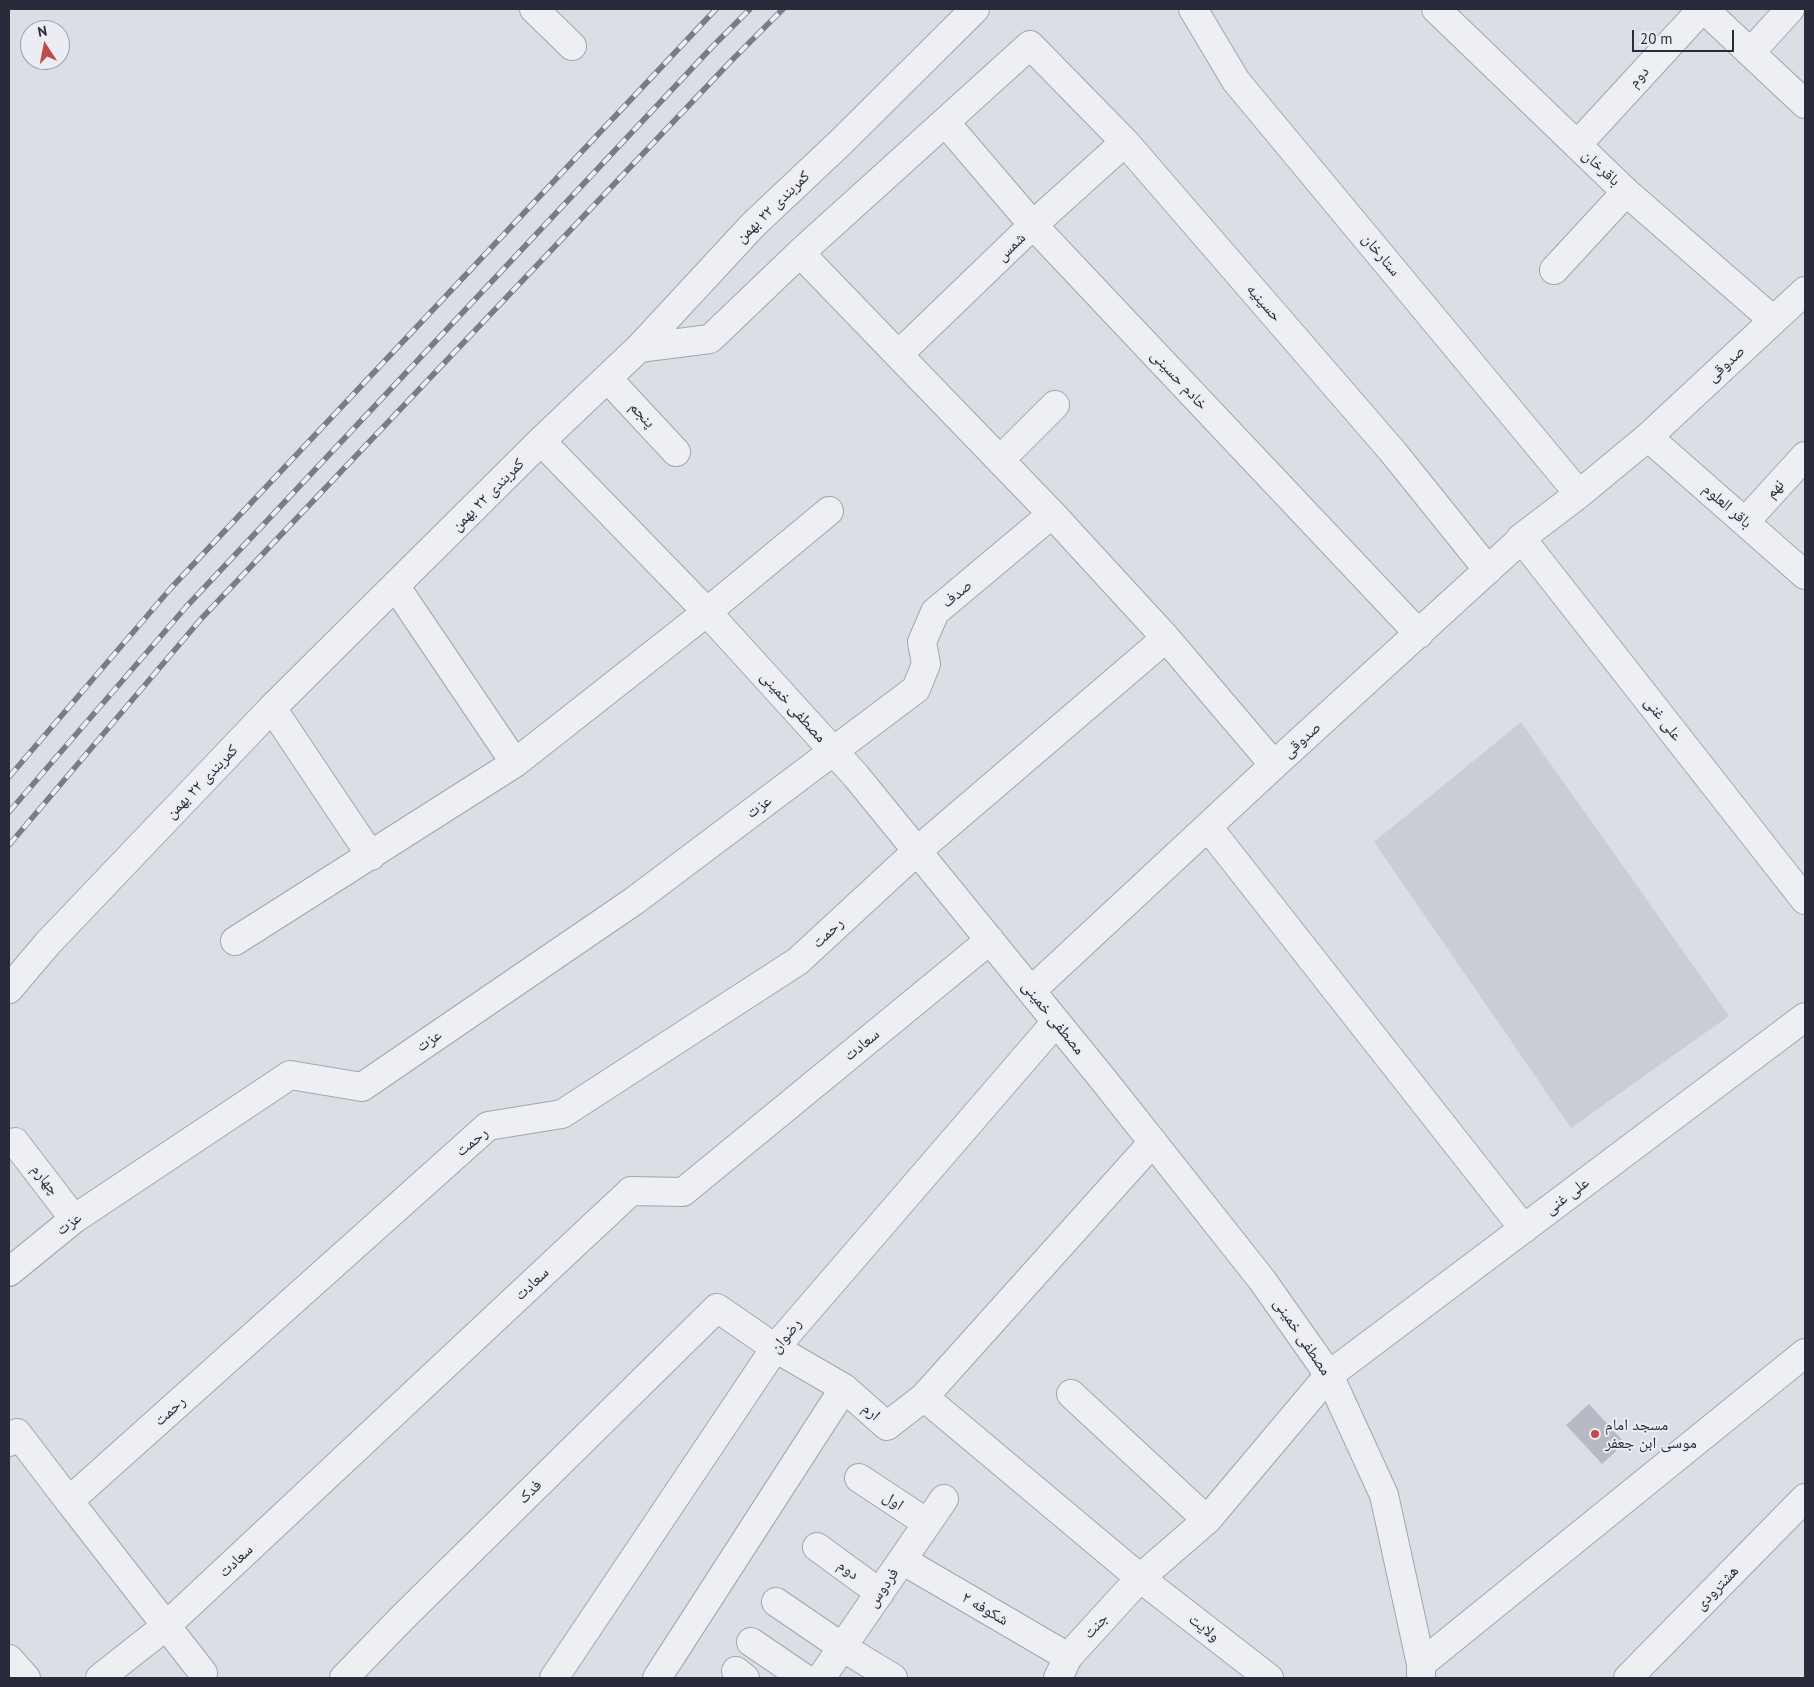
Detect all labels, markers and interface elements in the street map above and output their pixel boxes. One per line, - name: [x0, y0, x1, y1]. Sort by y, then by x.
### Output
- north arrow: [20, 20, 70, 70]
- scale bar: [1634, 20, 1736, 52]
- text: N: [36, 22, 49, 41]
- text: 20 m: [1640, 29, 1673, 48]
- street label: دوم: [1625, 62, 1653, 92]
- street label: باقرخان: [1578, 146, 1624, 190]
- street label: کمربندی ۲۲ بهمن: [732, 167, 814, 247]
- street label: شمس: [992, 228, 1030, 266]
- street label: ستارخان: [1358, 230, 1404, 280]
- street label: حسینیه: [1242, 280, 1286, 326]
- street label: صدوقی: [1703, 342, 1749, 386]
- street label: خادم حسینی: [1146, 346, 1212, 414]
- street label: پنجم: [625, 398, 659, 432]
- street label: کمربندی ۲۲ بهمن: [447, 454, 529, 536]
- street label: نهم: [1762, 476, 1788, 502]
- street label: باقر العلوم: [1698, 479, 1756, 533]
- street label: صدف: [938, 576, 976, 612]
- street label: مصطفی خمینی: [756, 667, 830, 747]
- street label: علی غنی: [1640, 693, 1686, 745]
- street label: صدوقی: [1279, 718, 1325, 762]
- street label: کمربندی ۲۲ بهمن: [162, 741, 242, 823]
- street label: عزت: [742, 791, 776, 823]
- street label: رحمت: [808, 914, 848, 952]
- street label: مصطفی خمینی: [1017, 977, 1089, 1059]
- street label: سعادت: [840, 1025, 884, 1065]
- street label: عزت: [412, 1026, 446, 1056]
- street label: رحمت: [452, 1123, 492, 1161]
- street label: چهارم: [27, 1161, 63, 1199]
- street label: علی غنی: [1541, 1173, 1593, 1219]
- street label: عزت: [52, 1208, 86, 1240]
- street label: سعادت: [511, 1263, 553, 1305]
- street label: مصطفی خمینی: [1269, 1295, 1335, 1379]
- street label: رضوان: [766, 1315, 806, 1357]
- street label: رحمت: [150, 1392, 190, 1430]
- street label: ارم: [858, 1399, 884, 1425]
- place label: مسجد امام موسی ابن جعفر: [1605, 1415, 1697, 1453]
- marker: مسجد امام موسی ابن جعفر: [1589, 1428, 1601, 1440]
- street label: فدک: [514, 1476, 546, 1508]
- street label: اول: [879, 1487, 907, 1515]
- street label: سعادت: [215, 1540, 257, 1582]
- street label: دوم: [833, 1556, 863, 1584]
- street label: هشترودی: [1691, 1562, 1743, 1614]
- street label: فردوس: [863, 1565, 903, 1611]
- street label: شکوفه ۲: [958, 1588, 1012, 1630]
- street label: جنت: [1080, 1609, 1112, 1643]
- street label: ولایت: [1185, 1610, 1223, 1646]

